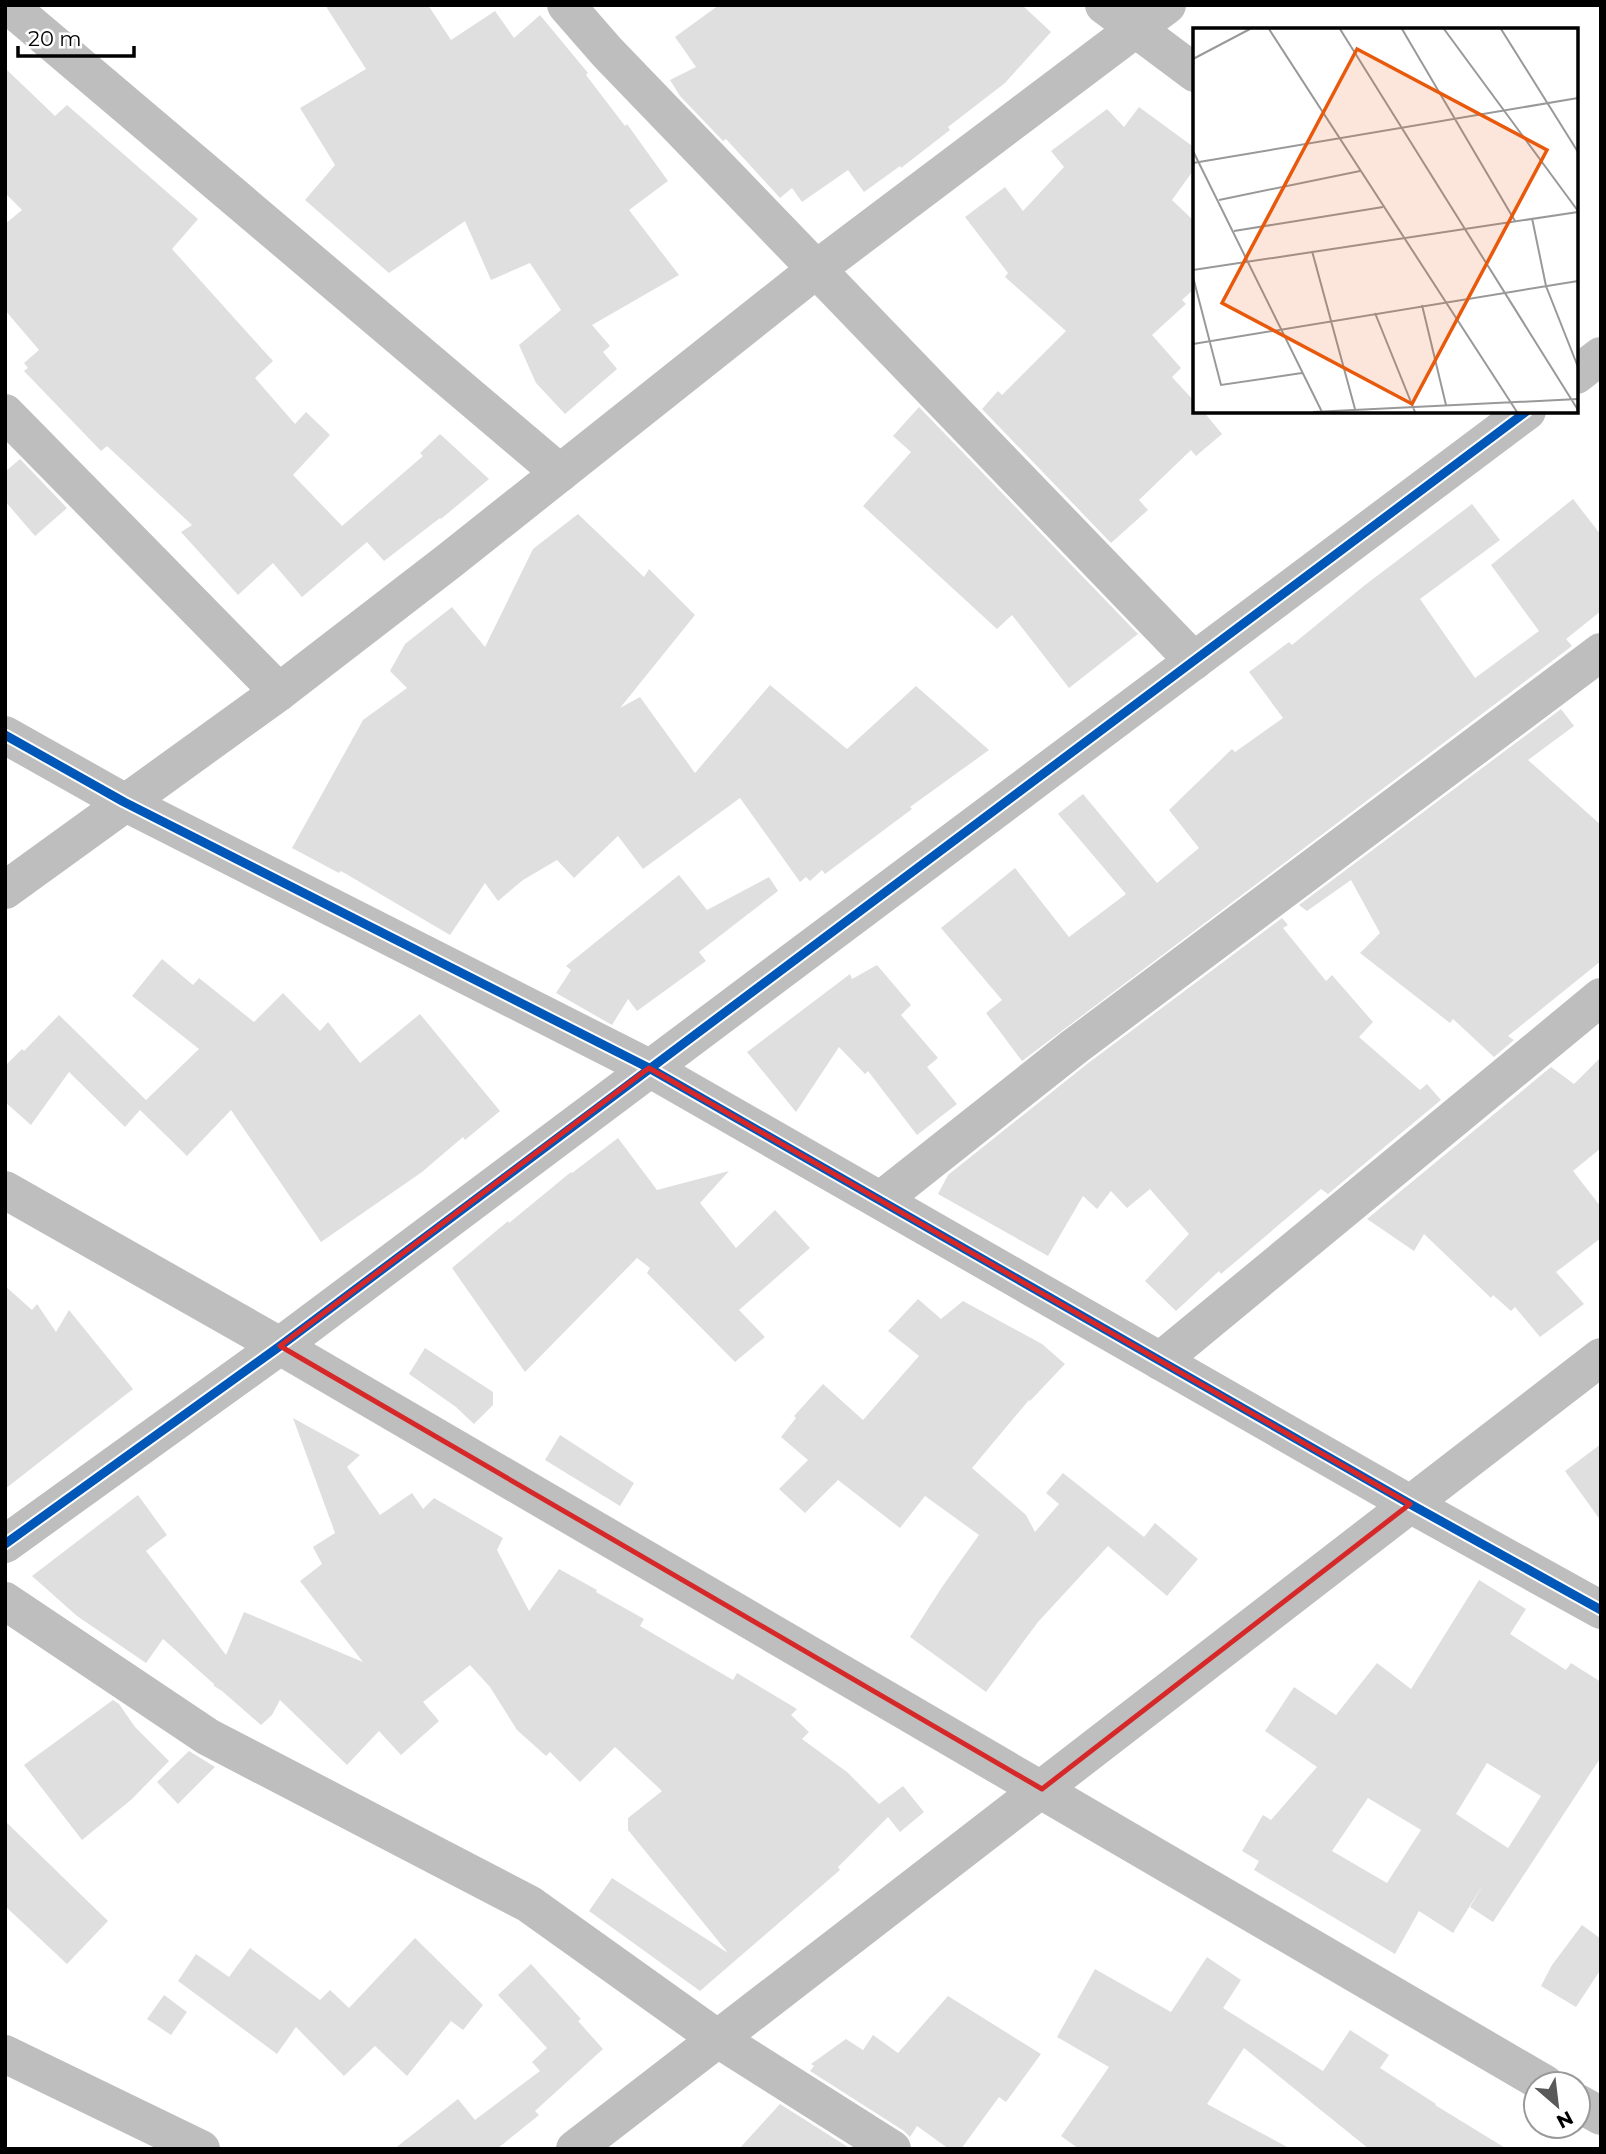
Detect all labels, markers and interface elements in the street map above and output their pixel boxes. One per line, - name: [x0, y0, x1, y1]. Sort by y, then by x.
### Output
- scale bar: [18, 14, 133, 58]
- text: 20 m: [28, 26, 82, 51]
- inset map: [1193, 28, 1578, 413]
- north arrow: [1522, 2070, 1592, 2140]
- text: N: [1553, 2106, 1577, 2133]

